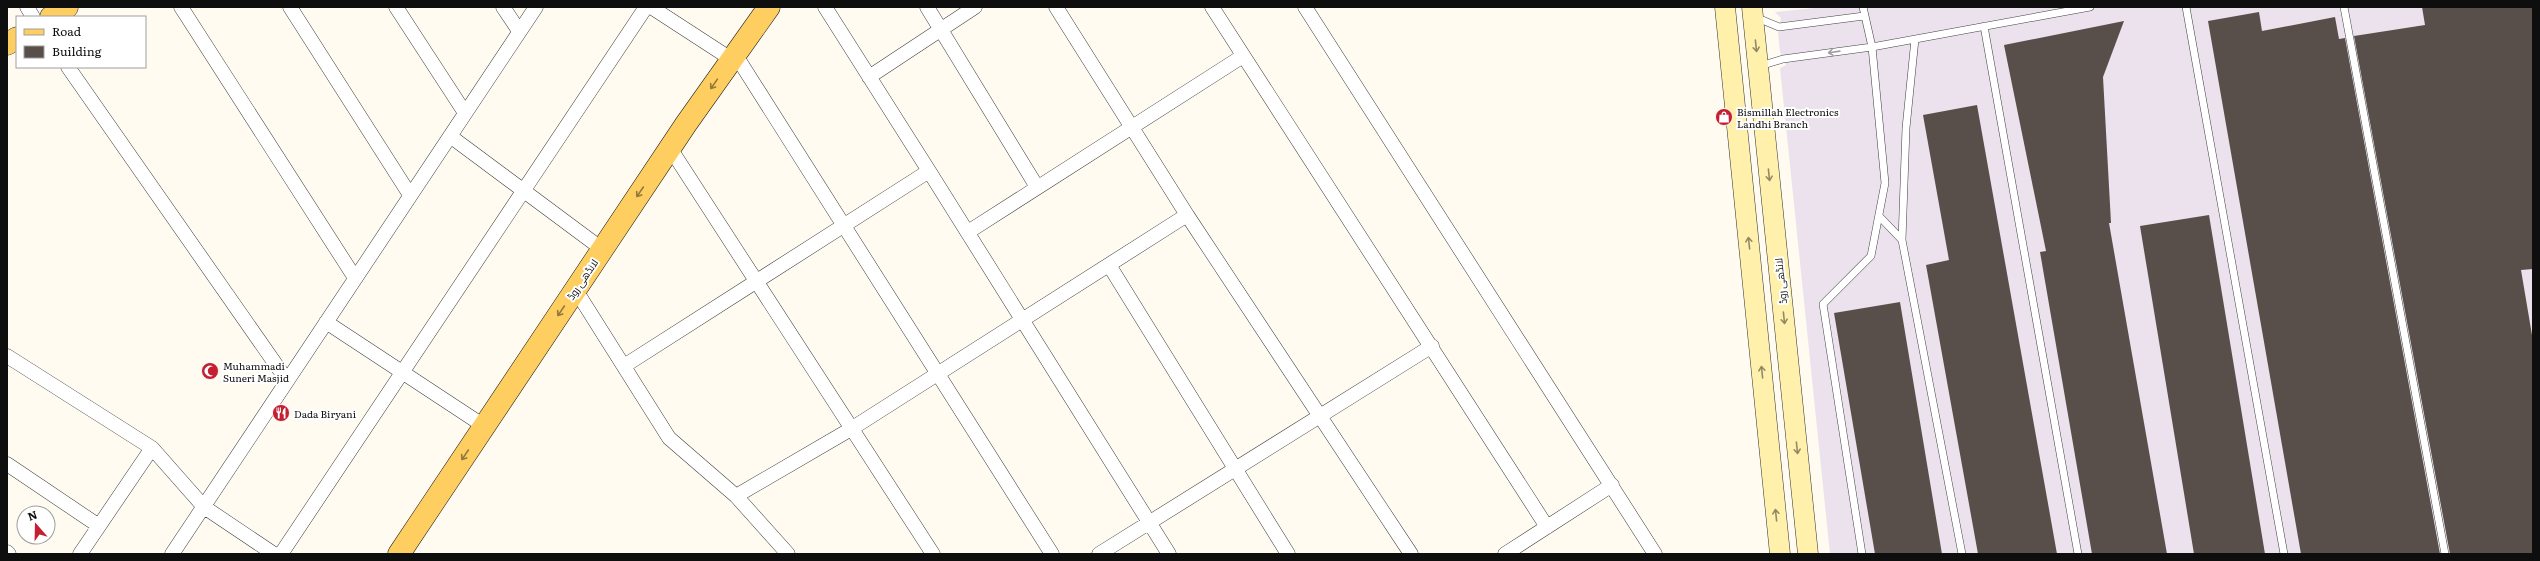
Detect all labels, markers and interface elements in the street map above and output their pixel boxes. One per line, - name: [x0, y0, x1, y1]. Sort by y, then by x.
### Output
- legend: [16, 16, 146, 68]
- text: Road: [52, 22, 82, 40]
- one-way arrow: [1752, 39, 1759, 52]
- text: Building: [52, 42, 102, 60]
- one-way arrow: [1828, 48, 1841, 56]
- one-way arrow: [710, 79, 718, 90]
- place label: Bismillah Electronics Landhi Branch: [1737, 104, 1839, 131]
- shop icon: Bismillah Electronics Landhi Branch: [1714, 107, 1734, 127]
- one-way arrow: [1765, 168, 1773, 181]
- one-way arrow: [636, 186, 644, 197]
- one-way arrow: [1745, 237, 1752, 250]
- street label: لانڈھی روڈ: [563, 256, 601, 302]
- street label: لانڈھی روڈ: [1770, 257, 1790, 305]
- one-way arrow: [556, 306, 565, 317]
- one-way arrow: [1780, 311, 1787, 324]
- place label: Muhammadi Suneri Masjid: [223, 358, 289, 385]
- mosque icon: Muhammadi Suneri Masjid: [200, 361, 220, 381]
- one-way arrow: [1758, 366, 1765, 379]
- restaurant icon: Dada Biryani: [271, 403, 291, 423]
- place label: Dada Biryani: [294, 406, 357, 421]
- one-way arrow: [1793, 441, 1801, 454]
- one-way arrow: [461, 449, 469, 460]
- north arrow: [16, 505, 56, 545]
- text: N: [25, 506, 39, 524]
- one-way arrow: [1773, 509, 1780, 522]

